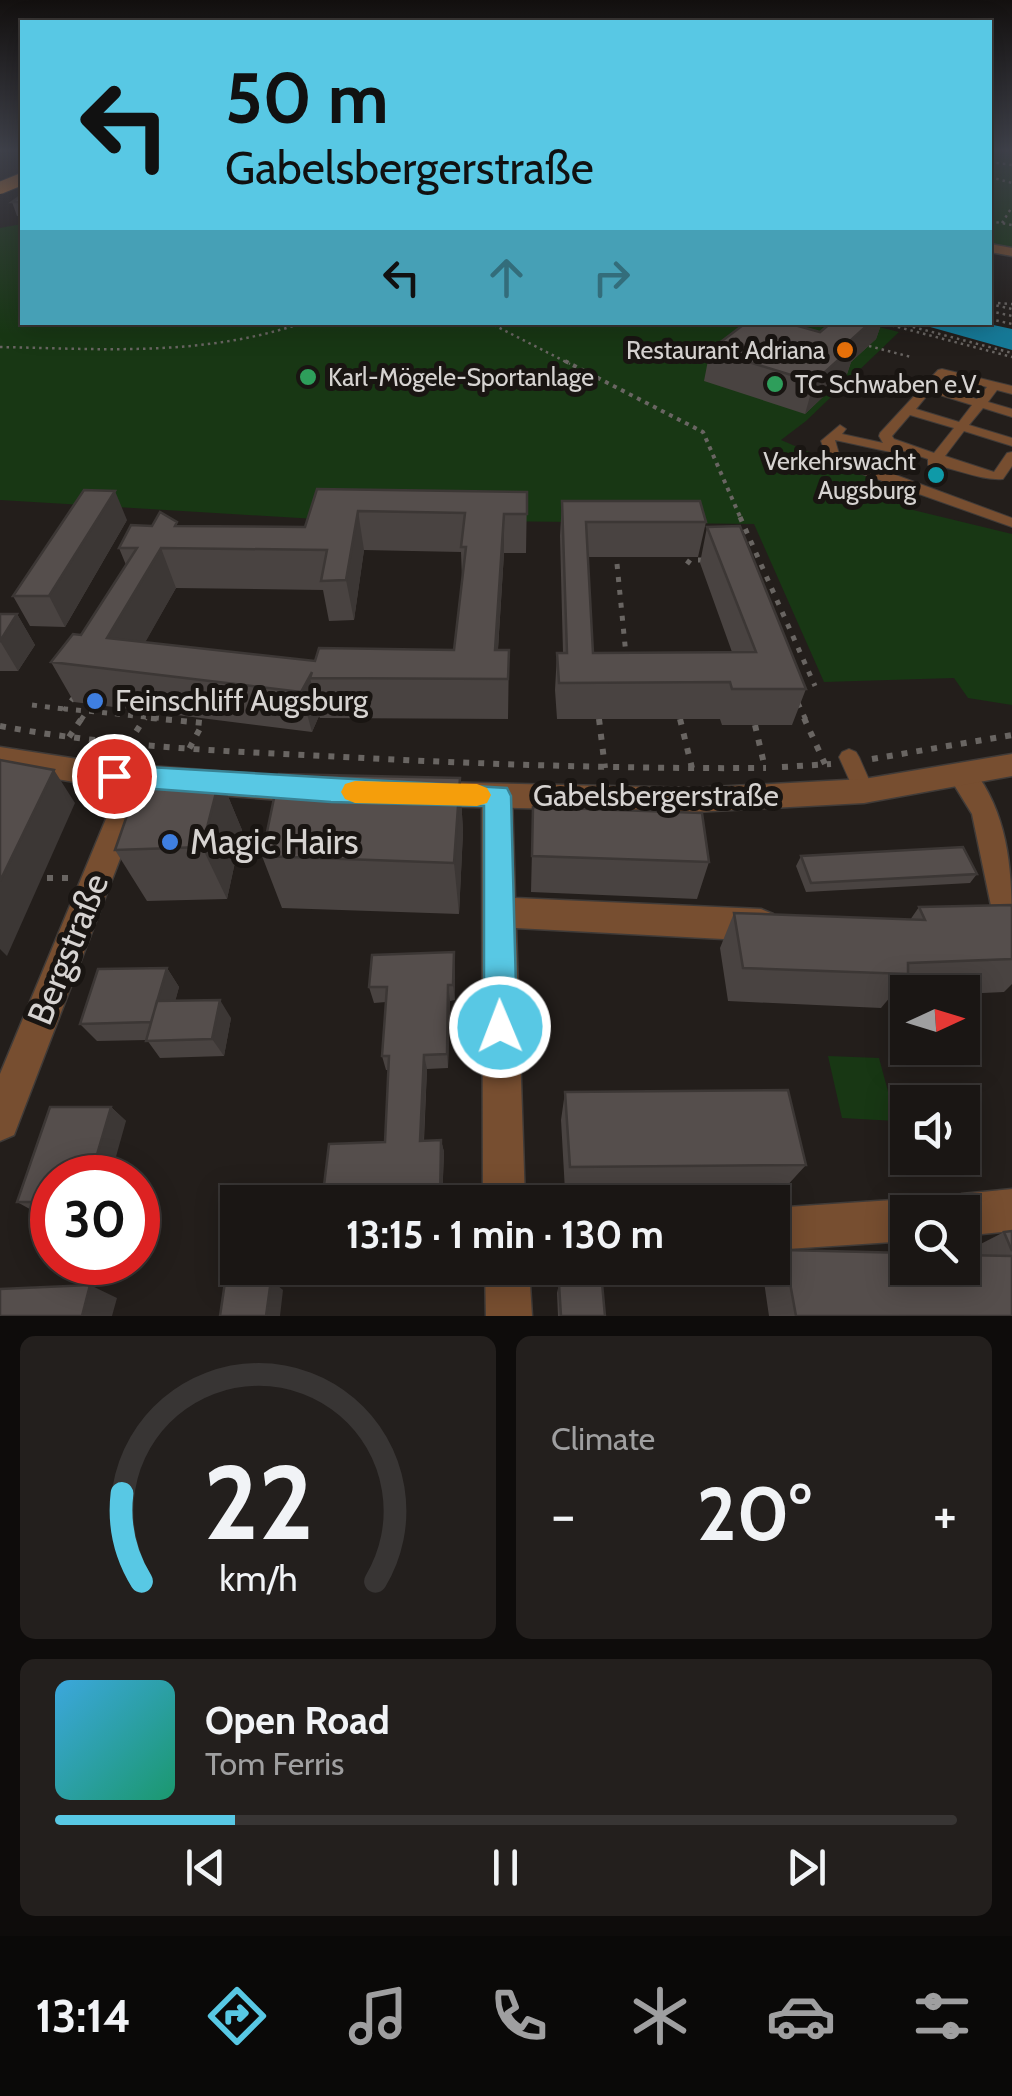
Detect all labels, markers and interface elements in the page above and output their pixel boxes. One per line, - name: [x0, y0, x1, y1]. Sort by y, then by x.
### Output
- text: 50 m: [225, 55, 389, 141]
- icon: left: [60, 60, 190, 190]
- text: Gabelsbergerstraße: [225, 141, 594, 195]
- icon: left: [374, 250, 429, 305]
- icon: ahead: [479, 250, 534, 305]
- icon: right: [584, 250, 639, 305]
- place label: Restaurant Adriana: [626, 335, 825, 365]
- marker: Restaurant Adriana: [834, 339, 856, 361]
- place label: Karl-Mögele-Sportanlage: [328, 362, 594, 392]
- marker: Karl-Mögele-Sportanlage: [297, 366, 319, 388]
- place label: TC Schwaben e.V.: [795, 369, 981, 399]
- marker: TC Schwaben e.V.: [764, 373, 786, 395]
- place label: Verkehrswacht Augsburg: [763, 446, 917, 505]
- marker: Verkehrswacht Augsburg: [925, 464, 947, 486]
- place label: Feinschliff Augsburg: [115, 682, 369, 719]
- marker: Feinschliff Augsburg: [84, 690, 106, 712]
- pin: [72, 734, 157, 819]
- icon: arrive: [87, 749, 142, 804]
- street label: Gabelsbergerstraße: [533, 777, 779, 814]
- place label: Magic Hairs: [190, 820, 358, 863]
- marker: Magic Hairs: [159, 831, 181, 853]
- street label: Bergstraße: [18, 867, 117, 1031]
- position arrow: [448, 975, 552, 1079]
- north arrow: [890, 975, 980, 1065]
- map controls: [890, 975, 980, 1285]
- button: sound: [890, 1085, 980, 1175]
- speed limit sign: 30: [30, 1155, 160, 1285]
- button: search: [890, 1195, 980, 1285]
- text: 13:15 · 1 min · 130 m: [346, 1211, 664, 1258]
- text: Climate: [551, 1419, 655, 1458]
- text: 22: [203, 1439, 313, 1565]
- text: 20°: [697, 1468, 811, 1559]
- text: −: [551, 1481, 575, 1548]
- text: +: [933, 1481, 957, 1548]
- text: km/h: [219, 1557, 297, 1600]
- text: Open Road: [205, 1697, 390, 1744]
- text: Tom Ferris: [205, 1744, 344, 1783]
- icon: previous: [178, 1840, 233, 1895]
- icon: pause: [478, 1840, 533, 1895]
- icon: next: [779, 1840, 834, 1895]
- icon: directions: [202, 1981, 272, 2051]
- icon: music: [343, 1981, 413, 2051]
- icon: phone: [484, 1981, 554, 2051]
- icon: climate: [625, 1981, 695, 2051]
- icon: car: [766, 1981, 836, 2051]
- icon: filters: [907, 1981, 977, 2051]
- text: 13:14: [35, 1989, 131, 2043]

